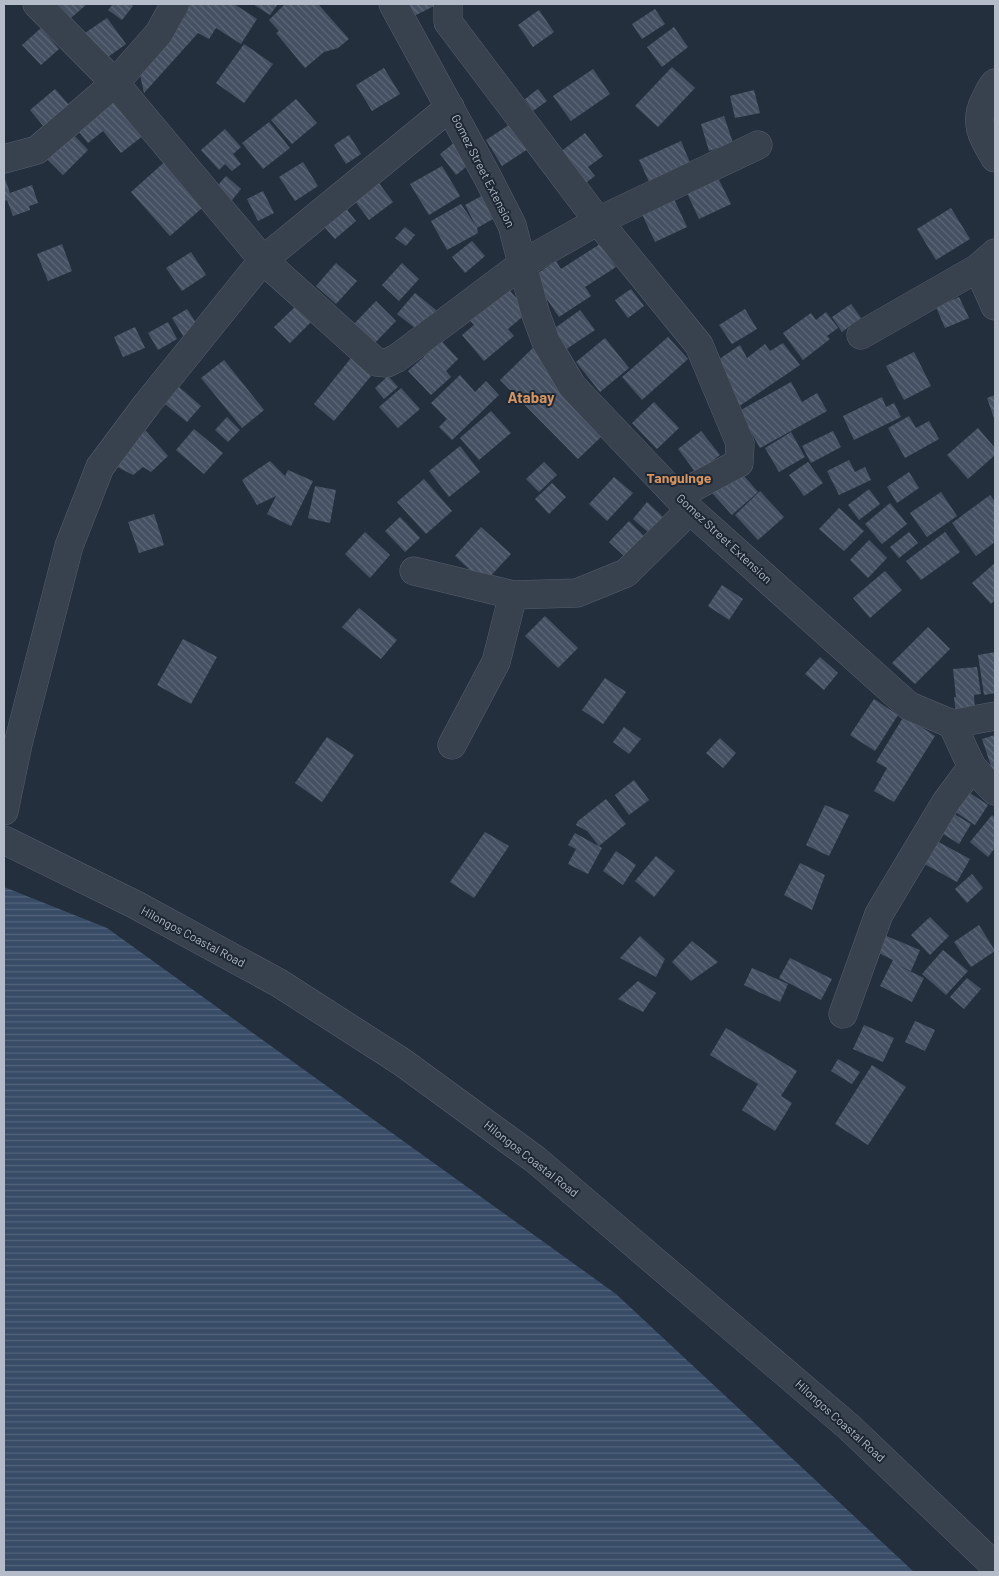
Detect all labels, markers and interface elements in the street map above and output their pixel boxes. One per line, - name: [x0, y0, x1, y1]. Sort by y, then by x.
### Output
- street label: Gomez Street Extension: [449, 112, 518, 229]
- district label: Atabay: [507, 388, 555, 406]
- district label: Tanguinge: [647, 469, 712, 486]
- street label: Gomez Street Extension: [674, 491, 775, 586]
- street label: Hilongos Coastal Road: [139, 903, 248, 969]
- street label: Hilongos Coastal Road: [482, 1117, 582, 1199]
- street label: Hilongos Coastal Road: [793, 1376, 888, 1464]

